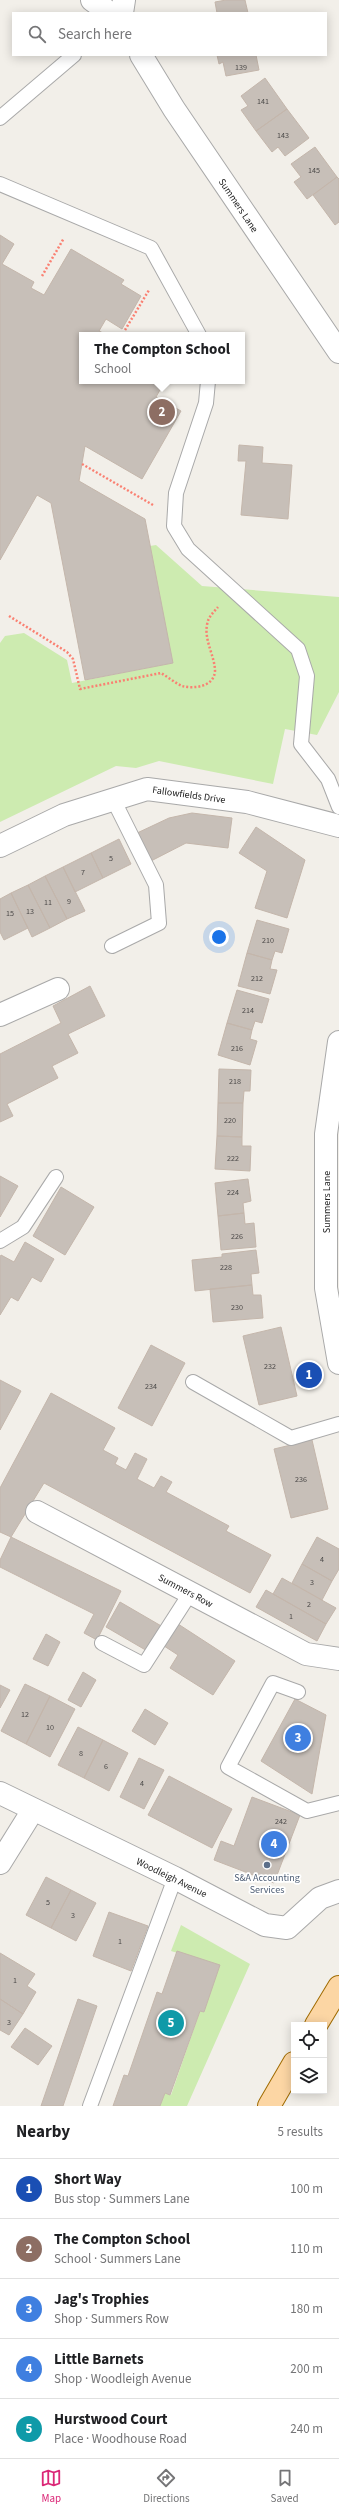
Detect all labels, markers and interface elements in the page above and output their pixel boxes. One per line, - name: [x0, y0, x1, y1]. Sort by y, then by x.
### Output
- search box: [12, 12, 327, 56]
- icon: search: [26, 23, 48, 45]
- text: Search here: [58, 24, 132, 45]
- house number: 139: [235, 62, 247, 73]
- house number: 141: [257, 96, 269, 107]
- house number: 143: [277, 130, 289, 141]
- house number: 145: [308, 165, 320, 176]
- street label: Summers Lane: [215, 176, 261, 235]
- popup: [79, 332, 245, 384]
- text: The Compton School: [94, 339, 230, 360]
- text: School: [94, 360, 131, 378]
- pin: 2: [149, 397, 175, 427]
- street label: Fallowfields Drive: [151, 783, 226, 807]
- house number: 5: [109, 853, 113, 864]
- house number: 7: [81, 867, 85, 878]
- house number: 9: [67, 896, 71, 907]
- house number: 11: [44, 897, 52, 908]
- house number: 13: [26, 906, 34, 917]
- house number: 15: [6, 908, 14, 919]
- your location: [209, 927, 229, 947]
- house number: 210: [262, 935, 274, 946]
- house number: 212: [251, 973, 263, 984]
- house number: 214: [242, 1005, 254, 1016]
- house number: 216: [231, 1043, 243, 1054]
- house number: 218: [229, 1076, 241, 1087]
- house number: 220: [224, 1115, 236, 1126]
- house number: 222: [227, 1153, 239, 1164]
- street label: Summers Lane: [320, 1171, 334, 1233]
- house number: 224: [227, 1187, 239, 1198]
- house number: 226: [231, 1231, 243, 1242]
- house number: 228: [220, 1262, 232, 1273]
- house number: 230: [231, 1302, 243, 1313]
- pin: 1: [296, 1360, 322, 1390]
- house number: 232: [264, 1361, 276, 1372]
- house number: 234: [145, 1381, 157, 1392]
- house number: 236: [295, 1474, 307, 1485]
- house number: 4: [320, 1554, 324, 1565]
- street label: Summers Row: [156, 1571, 215, 1611]
- house number: 3: [310, 1577, 314, 1588]
- house number: 2: [307, 1599, 311, 1610]
- house number: 1: [289, 1611, 293, 1622]
- house number: 12: [21, 1709, 29, 1720]
- house number: 10: [46, 1722, 54, 1733]
- pin: 3: [285, 1723, 311, 1753]
- house number: 8: [79, 1748, 83, 1759]
- house number: 6: [104, 1761, 108, 1772]
- house number: 4: [140, 1778, 144, 1789]
- house number: 242: [275, 1816, 287, 1827]
- pin: 4: [261, 1829, 287, 1859]
- street label: Woodleigh Avenue: [134, 1855, 209, 1901]
- marker: S&A Accounting Services: [262, 1860, 272, 1870]
- place label: S&A Accounting Services: [234, 1871, 300, 1897]
- house number: 5: [46, 1897, 50, 1908]
- house number: 3: [71, 1910, 75, 1921]
- house number: 1: [118, 1936, 122, 1947]
- house number: 1: [13, 1975, 17, 1986]
- pin: 5: [158, 2008, 184, 2038]
- house number: 3: [7, 2017, 11, 2028]
- map controls: [291, 2022, 327, 2094]
- button: locate: [291, 2022, 327, 2058]
- button: layers: [291, 2058, 327, 2094]
- text: Nearby: [16, 2120, 70, 2144]
- text: 5 results: [278, 2123, 323, 2141]
- text: Short Way: [54, 2169, 122, 2190]
- text: 1: [26, 2180, 32, 2198]
- text: 100 m: [290, 2180, 323, 2198]
- text: Bus stop · Summers Lane: [54, 2190, 190, 2208]
- text: The Compton School: [54, 2229, 190, 2250]
- text: 2: [26, 2240, 32, 2258]
- text: 110 m: [290, 2240, 323, 2258]
- text: School · Summers Lane: [54, 2250, 181, 2268]
- text: Jag's Trophies: [54, 2289, 149, 2310]
- text: 3: [26, 2300, 32, 2318]
- text: 180 m: [290, 2300, 323, 2318]
- text: Shop · Summers Row: [54, 2310, 169, 2328]
- text: Little Barnets: [54, 2349, 144, 2370]
- text: 4: [26, 2360, 32, 2378]
- text: 200 m: [290, 2360, 323, 2378]
- text: Shop · Woodleigh Avenue: [54, 2370, 192, 2388]
- text: Hurstwood Court: [54, 2409, 168, 2430]
- text: 5: [26, 2420, 32, 2438]
- text: 240 m: [290, 2420, 323, 2438]
- text: Place · Woodhouse Road: [54, 2430, 187, 2448]
- tab: Map: [40, 2467, 62, 2506]
- tab: Directions: [143, 2467, 190, 2506]
- tab: Saved: [271, 2467, 299, 2506]

